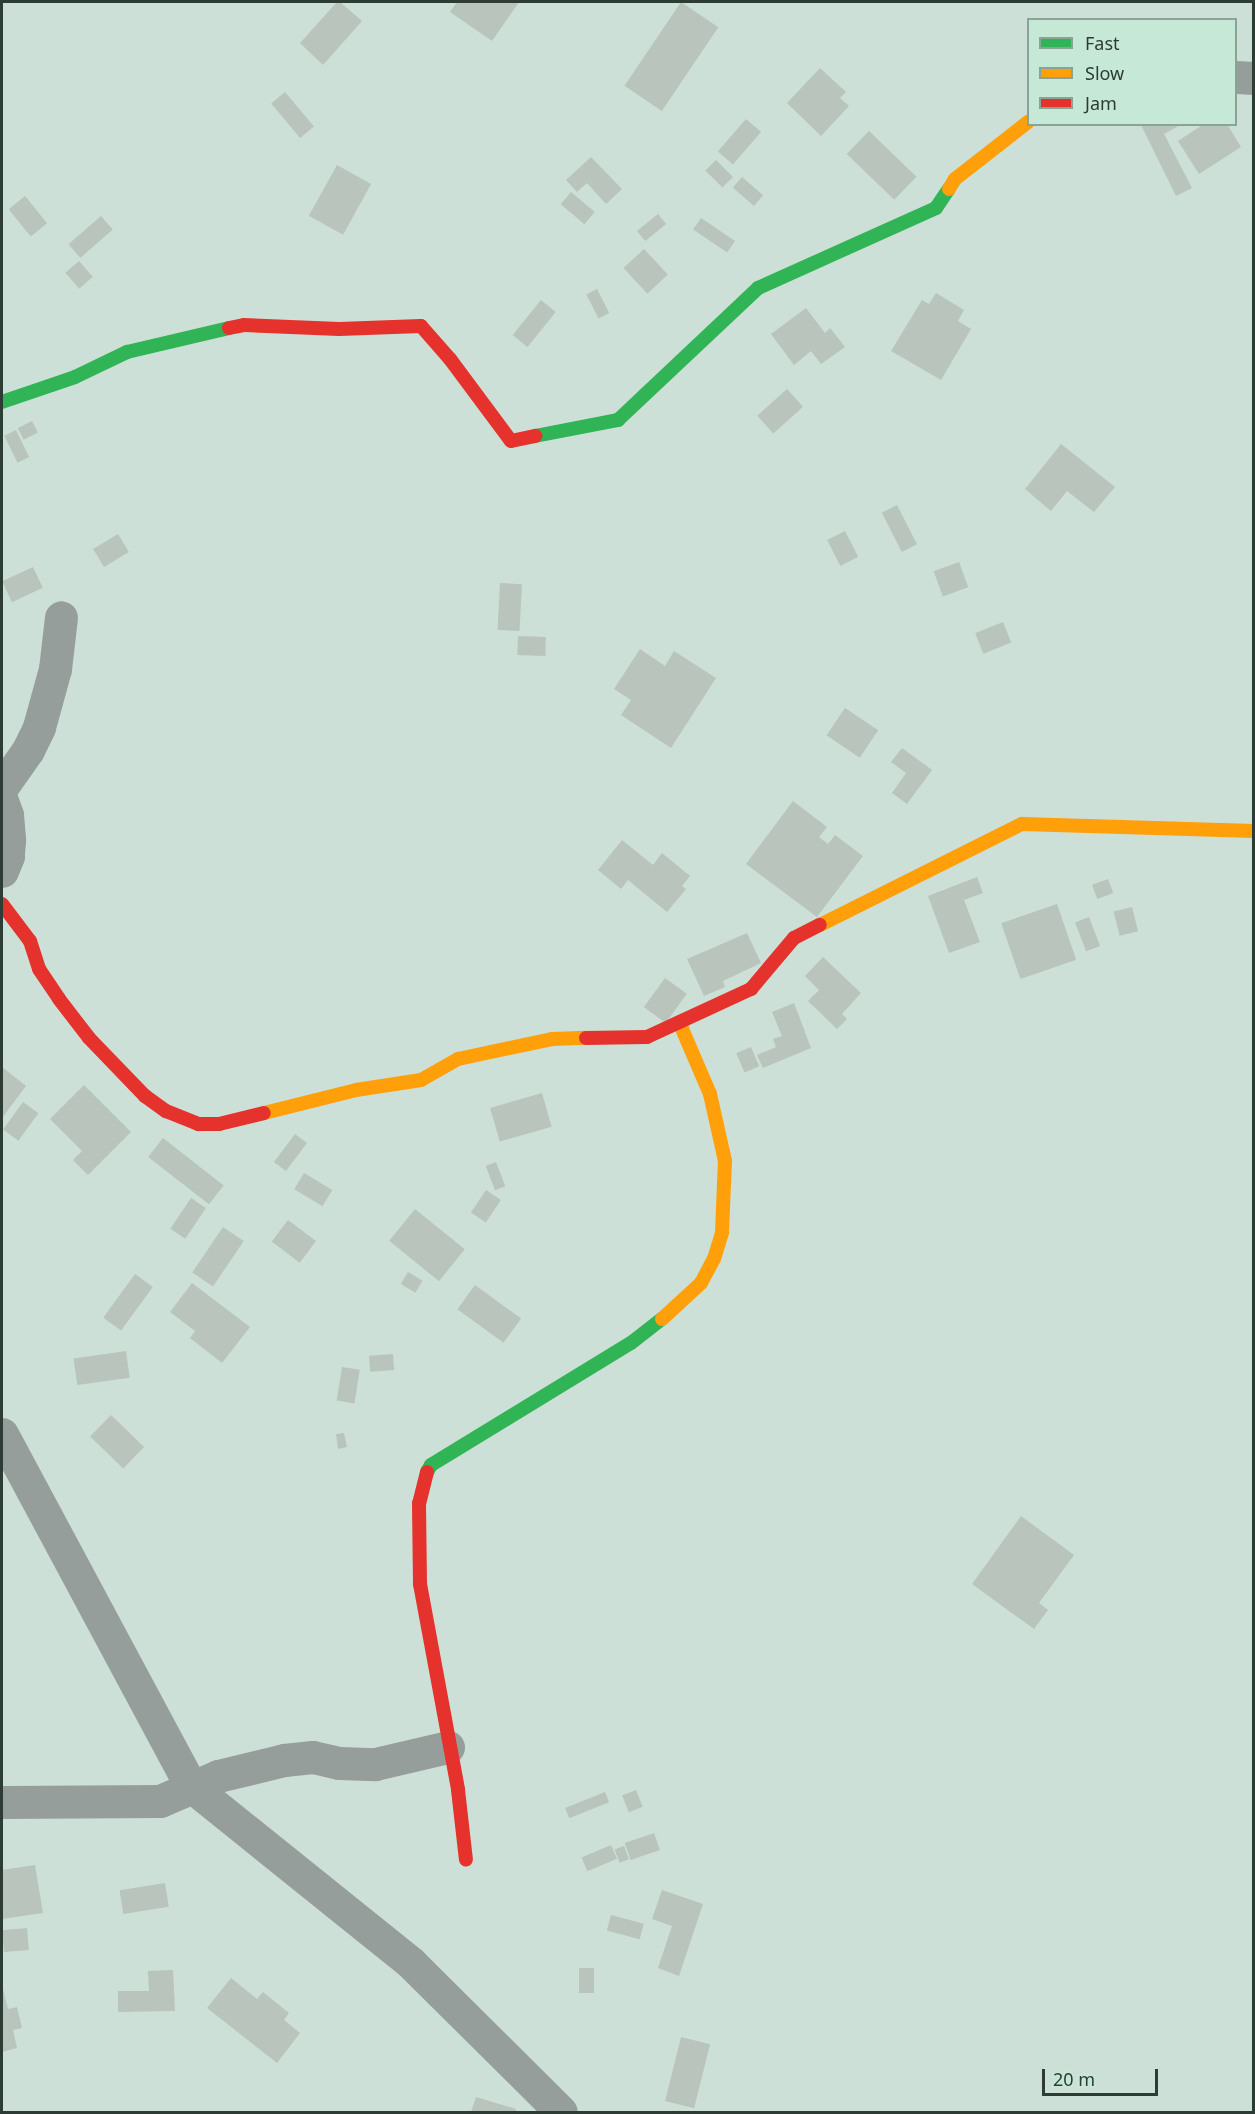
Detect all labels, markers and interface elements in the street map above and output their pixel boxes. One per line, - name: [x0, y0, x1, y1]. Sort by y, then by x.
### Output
- legend: [1027, 18, 1237, 126]
- text: Fast: [1085, 31, 1120, 55]
- text: Slow: [1085, 61, 1124, 85]
- text: Jam: [1085, 91, 1117, 115]
- scale bar: [1045, 2057, 1160, 2095]
- text: 20 m: [1053, 2067, 1095, 2091]

